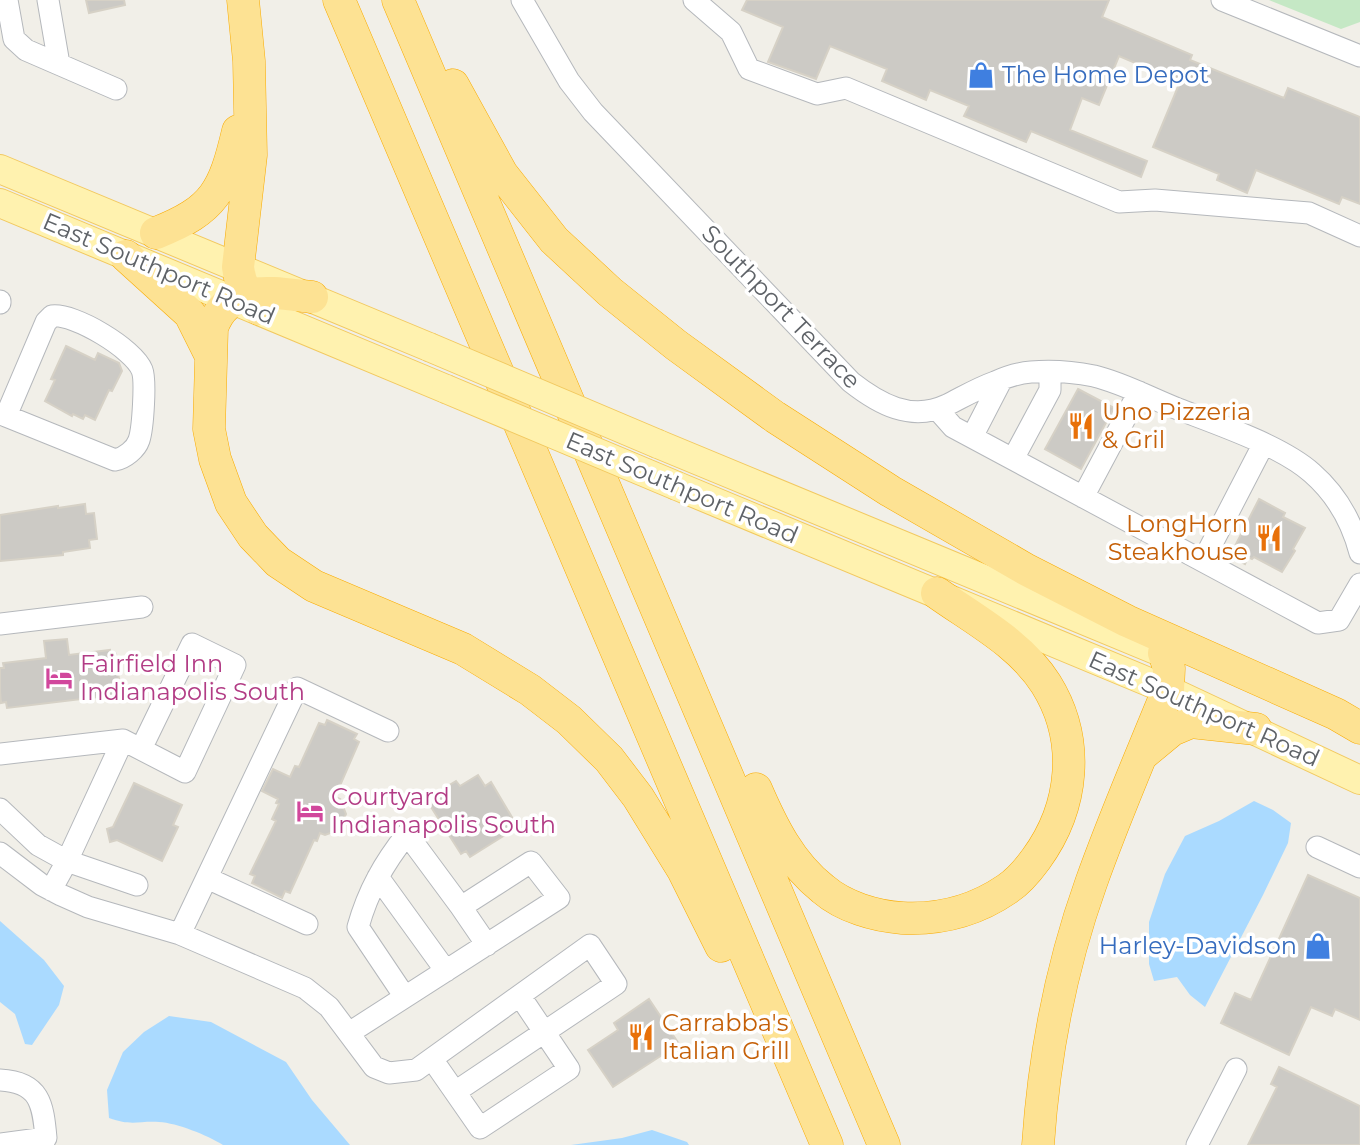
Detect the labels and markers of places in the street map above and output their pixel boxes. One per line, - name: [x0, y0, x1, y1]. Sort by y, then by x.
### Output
- shop icon: The Home Depot: [966, 60, 996, 90]
- place label: The Home Depot: [1002, 60, 1209, 89]
- place label: Uno Pizzeria & Gril: [1102, 397, 1251, 454]
- restaurant icon: Uno Pizzeria & Gril: [1066, 411, 1096, 441]
- place label: LongHorn Steakhouse: [1108, 509, 1248, 566]
- restaurant icon: LongHorn Steakhouse: [1254, 523, 1284, 553]
- place label: Fairfield Inn Indianapolis South: [80, 649, 305, 706]
- hotel icon: Fairfield Inn Indianapolis South: [44, 663, 74, 693]
- place label: Courtyard Indianapolis South: [331, 782, 556, 839]
- hotel icon: Courtyard Indianapolis South: [295, 796, 325, 826]
- place label: Harley-Davidson: [1099, 931, 1297, 960]
- shop icon: Harley-Davidson: [1303, 931, 1333, 961]
- place label: Carrabba's Italian Grill: [662, 1008, 790, 1065]
- restaurant icon: Carrabba's Italian Grill: [626, 1022, 656, 1052]

